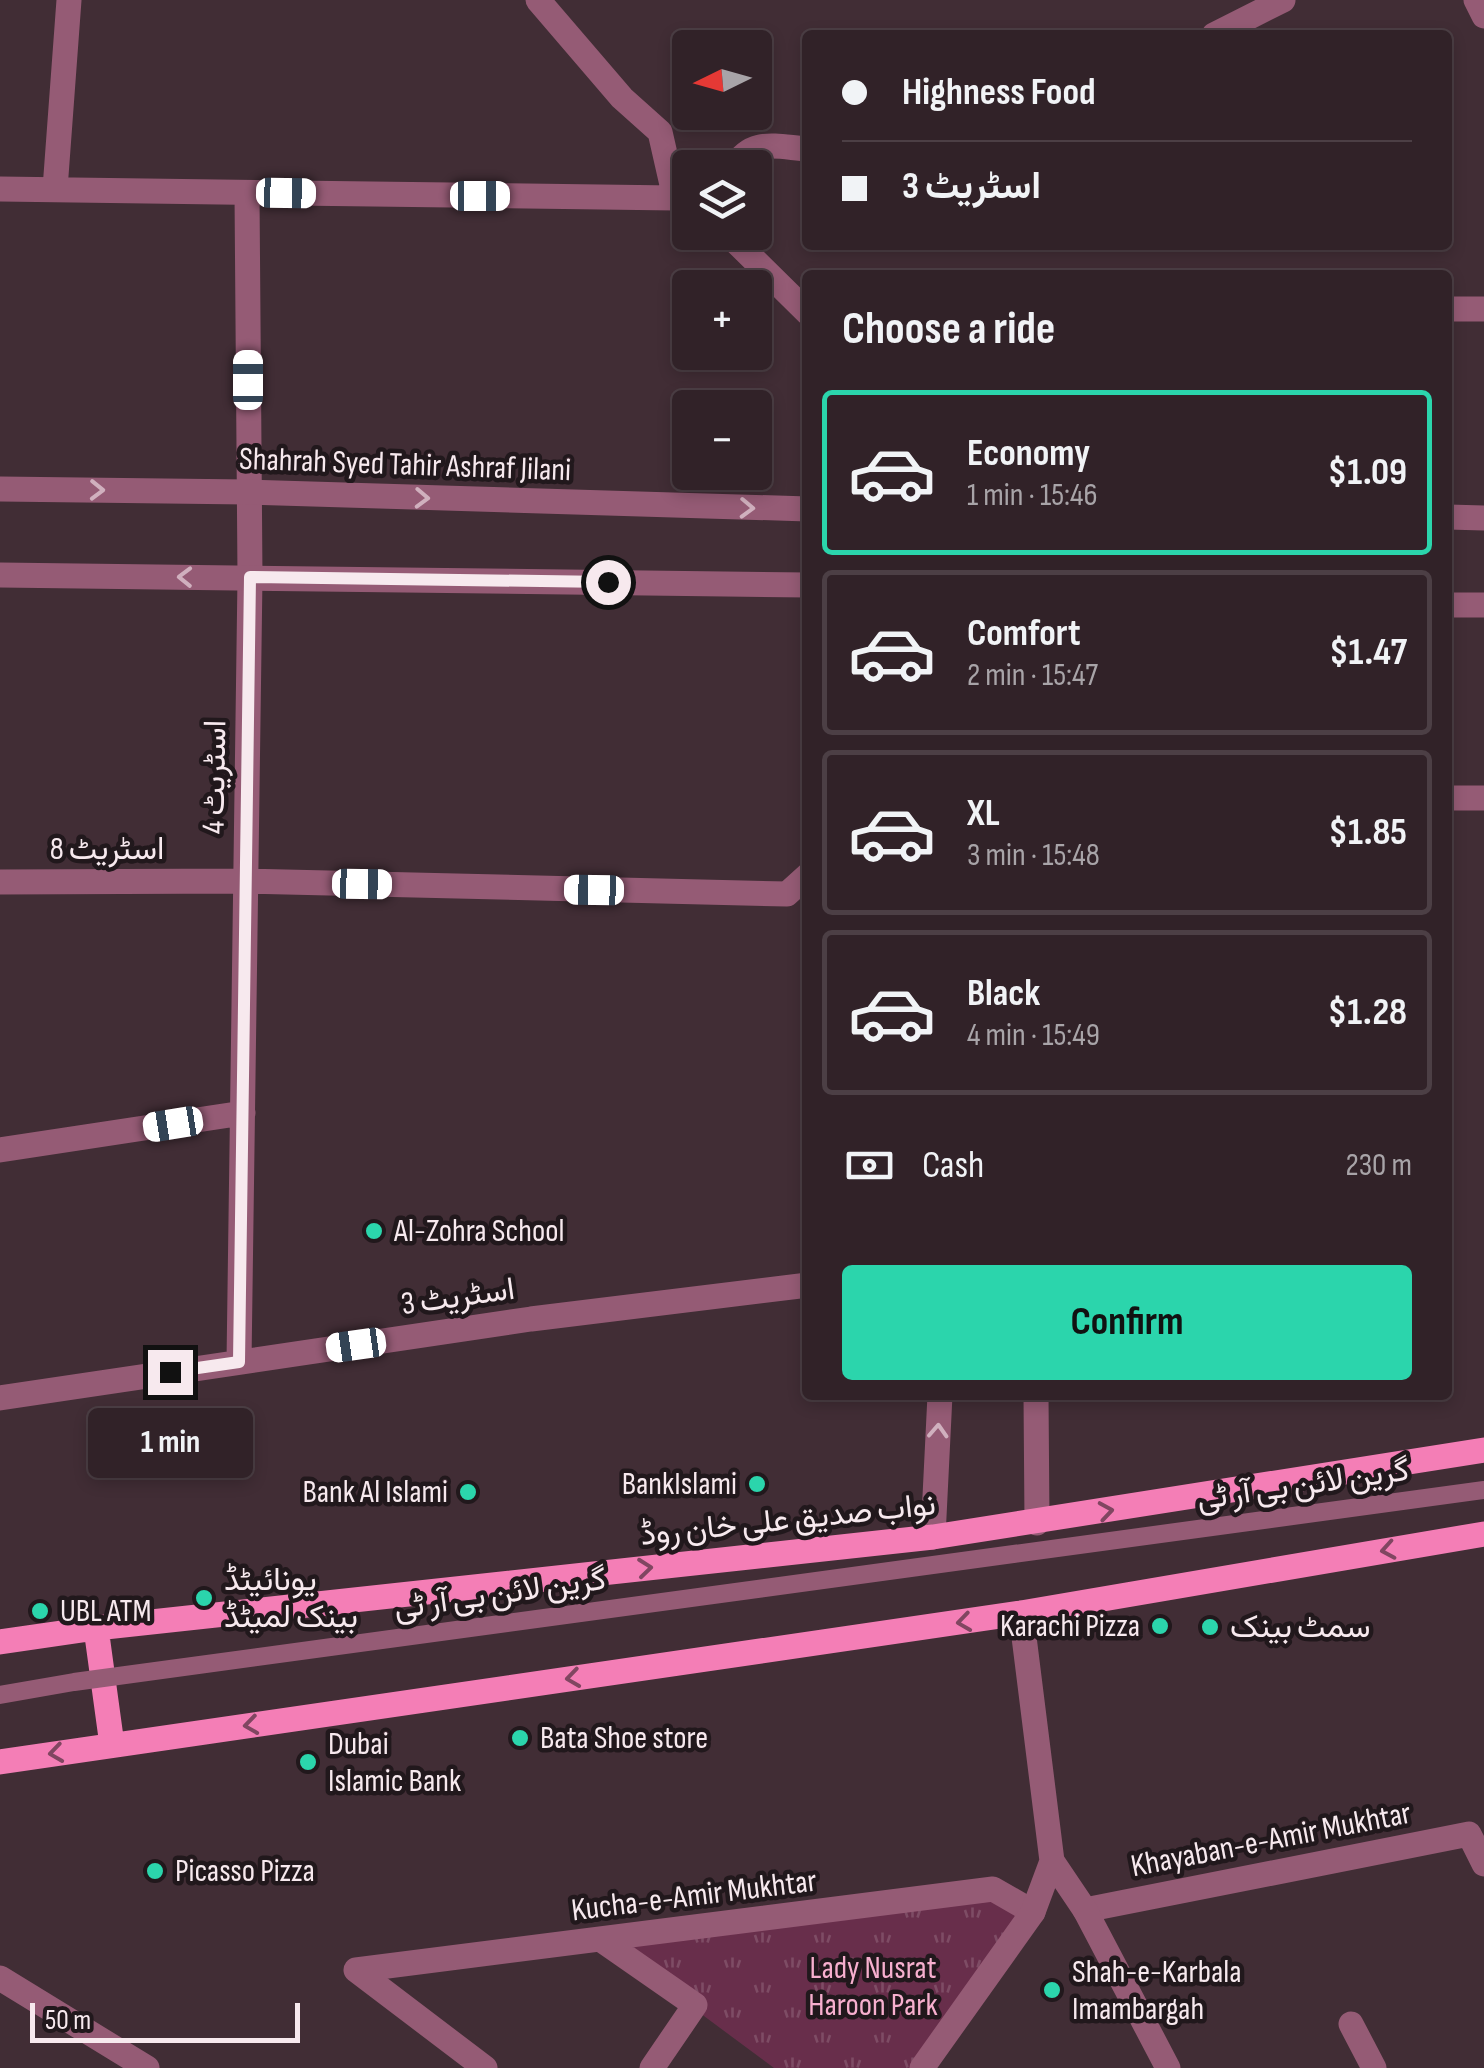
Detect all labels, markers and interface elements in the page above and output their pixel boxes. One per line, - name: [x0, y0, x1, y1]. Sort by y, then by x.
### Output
- north arrow: [672, 30, 772, 130]
- map controls: [672, 30, 772, 490]
- text: Highness Food: [902, 70, 1096, 115]
- button: layers: [672, 150, 772, 250]
- text: اسٹریٹ 3: [902, 164, 1041, 209]
- car: [256, 177, 316, 209]
- car: [450, 181, 510, 211]
- button: +: [672, 270, 772, 370]
- text: Choose a ride: [842, 302, 1055, 357]
- car: [233, 350, 263, 410]
- button: −: [672, 390, 772, 490]
- icon: car: [847, 428, 937, 518]
- text: Economy: [967, 431, 1090, 476]
- street label: Shahrah Syed Tahir Ashraf Jilani: [238, 440, 572, 490]
- text: $1.09: [1328, 450, 1407, 495]
- text: 1 min · 15:46: [967, 476, 1098, 515]
- one-way arrow: [90, 479, 106, 501]
- one-way arrow: [415, 487, 431, 508]
- one-way arrow: [740, 497, 756, 518]
- route start: [586, 560, 631, 605]
- one-way arrow: [177, 566, 193, 587]
- icon: car: [847, 608, 937, 698]
- text: Comfort: [967, 611, 1081, 656]
- text: $1.47: [1329, 630, 1407, 675]
- text: 2 min · 15:47: [967, 656, 1098, 695]
- street label: اسٹریٹ 4: [195, 720, 235, 834]
- icon: car: [847, 788, 937, 878]
- text: XL: [967, 791, 1000, 836]
- text: $1.85: [1329, 810, 1407, 855]
- street label: اسٹریٹ 8: [50, 830, 164, 869]
- text: 3 min · 15:48: [967, 836, 1100, 875]
- car: [332, 868, 392, 900]
- car: [564, 874, 624, 906]
- icon: car: [847, 968, 937, 1058]
- text: Black: [967, 971, 1040, 1016]
- text: $1.28: [1328, 990, 1407, 1035]
- text: 4 min · 15:49: [967, 1016, 1100, 1055]
- car: [141, 1104, 205, 1144]
- icon: cash: [842, 1138, 897, 1193]
- text: Cash: [922, 1143, 984, 1188]
- text: 230 m: [1345, 1146, 1412, 1185]
- place label: Al-Zohra School: [393, 1212, 564, 1251]
- marker: Al-Zohra School: [363, 1220, 385, 1242]
- button: Confirm: [842, 1265, 1412, 1380]
- street label: اسٹریٹ 3: [399, 1270, 517, 1324]
- car: [324, 1326, 388, 1364]
- route end: [148, 1350, 193, 1395]
- callout: 1 min: [88, 1407, 252, 1477]
- text: 1 min: [141, 1423, 200, 1462]
- one-way arrow: [927, 1423, 948, 1439]
- street label: گرین لائن بی آر ٹی: [1194, 1451, 1412, 1519]
- place label: BankIslami: [622, 1465, 737, 1504]
- place label: Bank Al Islami: [302, 1473, 448, 1512]
- marker: BankIslami: [746, 1473, 768, 1495]
- marker: Bank Al Islami: [457, 1481, 479, 1503]
- street label: نواب صدیق علی خان روڈ: [638, 1485, 938, 1555]
- one-way arrow: [1098, 1502, 1115, 1523]
- one-way arrow: [1380, 1539, 1396, 1560]
- one-way arrow: [637, 1558, 653, 1579]
- street label: گرین لائن بی آر ٹی: [391, 1560, 609, 1628]
- place label: یونائیٹڈ بینک لمیٹڈ: [224, 1561, 358, 1637]
- marker: یونائیٹڈ بینک لمیٹڈ: [193, 1587, 215, 1609]
- place label: UBL ATM: [60, 1592, 151, 1631]
- marker: UBL ATM: [29, 1600, 51, 1622]
- place label: Karachi Pizza: [1000, 1607, 1140, 1646]
- place label: سمٹ بینک: [1230, 1608, 1370, 1647]
- one-way arrow: [956, 1610, 972, 1631]
- marker: Karachi Pizza: [1149, 1615, 1171, 1637]
- marker: سمٹ بینک: [1199, 1616, 1221, 1638]
- one-way arrow: [565, 1667, 581, 1688]
- one-way arrow: [243, 1714, 260, 1735]
- place label: Bata Shoe store: [540, 1719, 708, 1758]
- place label: Dubai Islamic Bank: [328, 1725, 461, 1801]
- marker: Bata Shoe store: [509, 1727, 531, 1749]
- one-way arrow: [48, 1742, 64, 1763]
- marker: Dubai Islamic Bank: [297, 1751, 319, 1773]
- street label: Khayaban-e-Amir Mukhtar: [1128, 1794, 1414, 1886]
- place label: Picasso Pizza: [175, 1852, 315, 1891]
- marker: Picasso Pizza: [144, 1860, 166, 1882]
- street label: Kucha-e-Amir Mukhtar: [569, 1862, 819, 1930]
- park label: Lady Nusrat Haroon Park: [808, 1949, 938, 2025]
- place label: Shah-e-Karbala Imambargah: [1072, 1953, 1241, 2029]
- marker: Shah-e-Karbala Imambargah: [1041, 1979, 1063, 2001]
- scale bar: [30, 1998, 300, 2042]
- text: 50 m: [45, 2004, 91, 2037]

